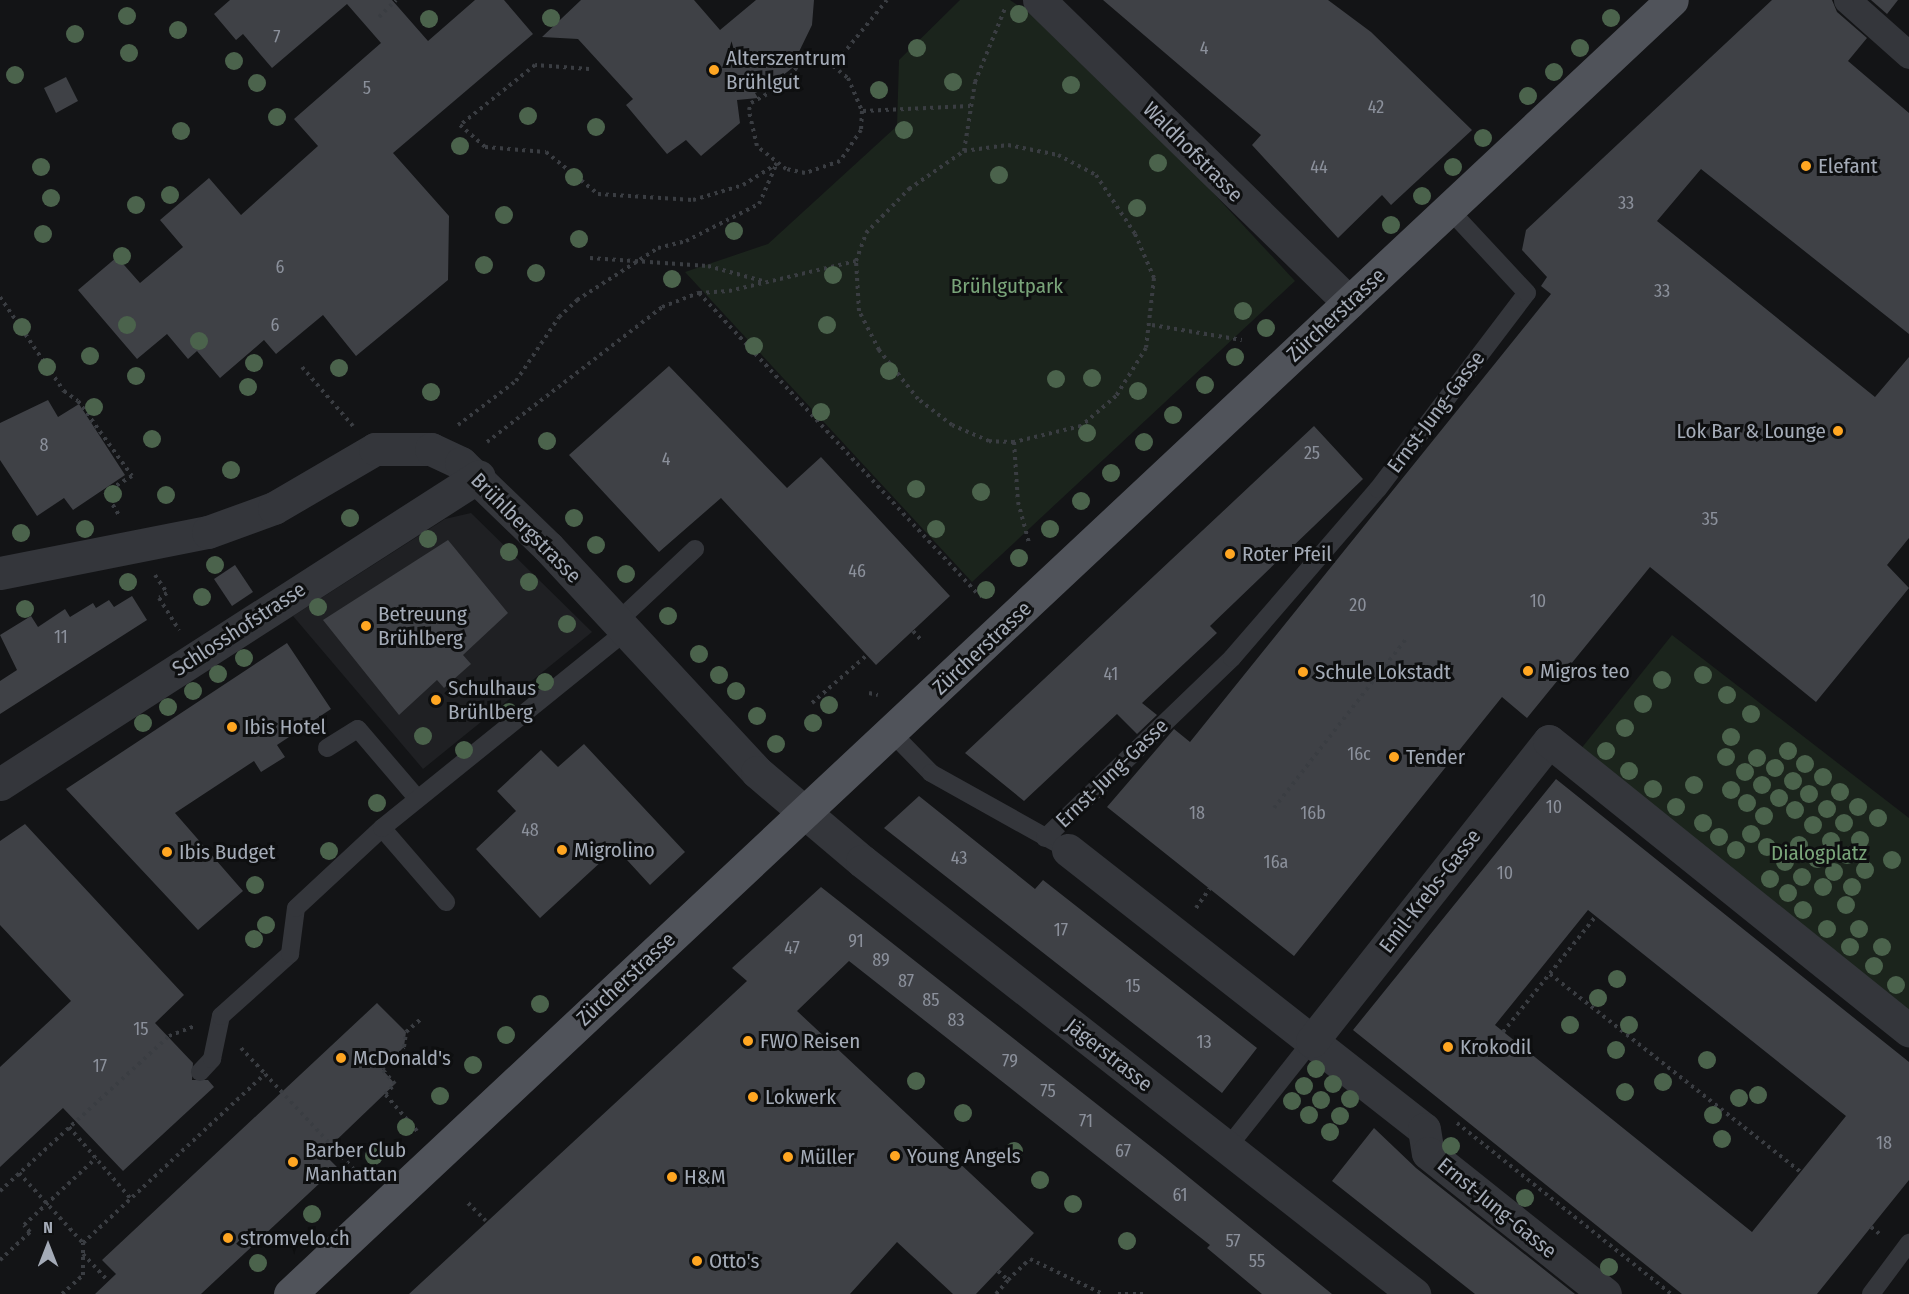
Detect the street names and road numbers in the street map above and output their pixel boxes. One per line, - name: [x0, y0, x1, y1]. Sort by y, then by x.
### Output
- street label: Waldhofstrasse: [1138, 97, 1248, 207]
- street label: Zürcherstrasse: [1282, 263, 1390, 367]
- street label: Ernst-Jung-Gasse: [1382, 346, 1490, 478]
- street label: Brühlbergstrasse: [466, 468, 586, 588]
- street label: Schlosshofstrasse: [168, 577, 310, 681]
- street label: Zürcherstrasse: [928, 596, 1036, 700]
- street label: Ernst-Jung-Gasse: [1051, 713, 1173, 833]
- street label: Emil-Krebs-Gasse: [1374, 824, 1486, 958]
- street label: Zürcherstrasse: [572, 927, 680, 1031]
- street label: Jägerstrasse: [1060, 1013, 1158, 1097]
- street label: Ernst-Jung-Gasse: [1432, 1152, 1562, 1264]

